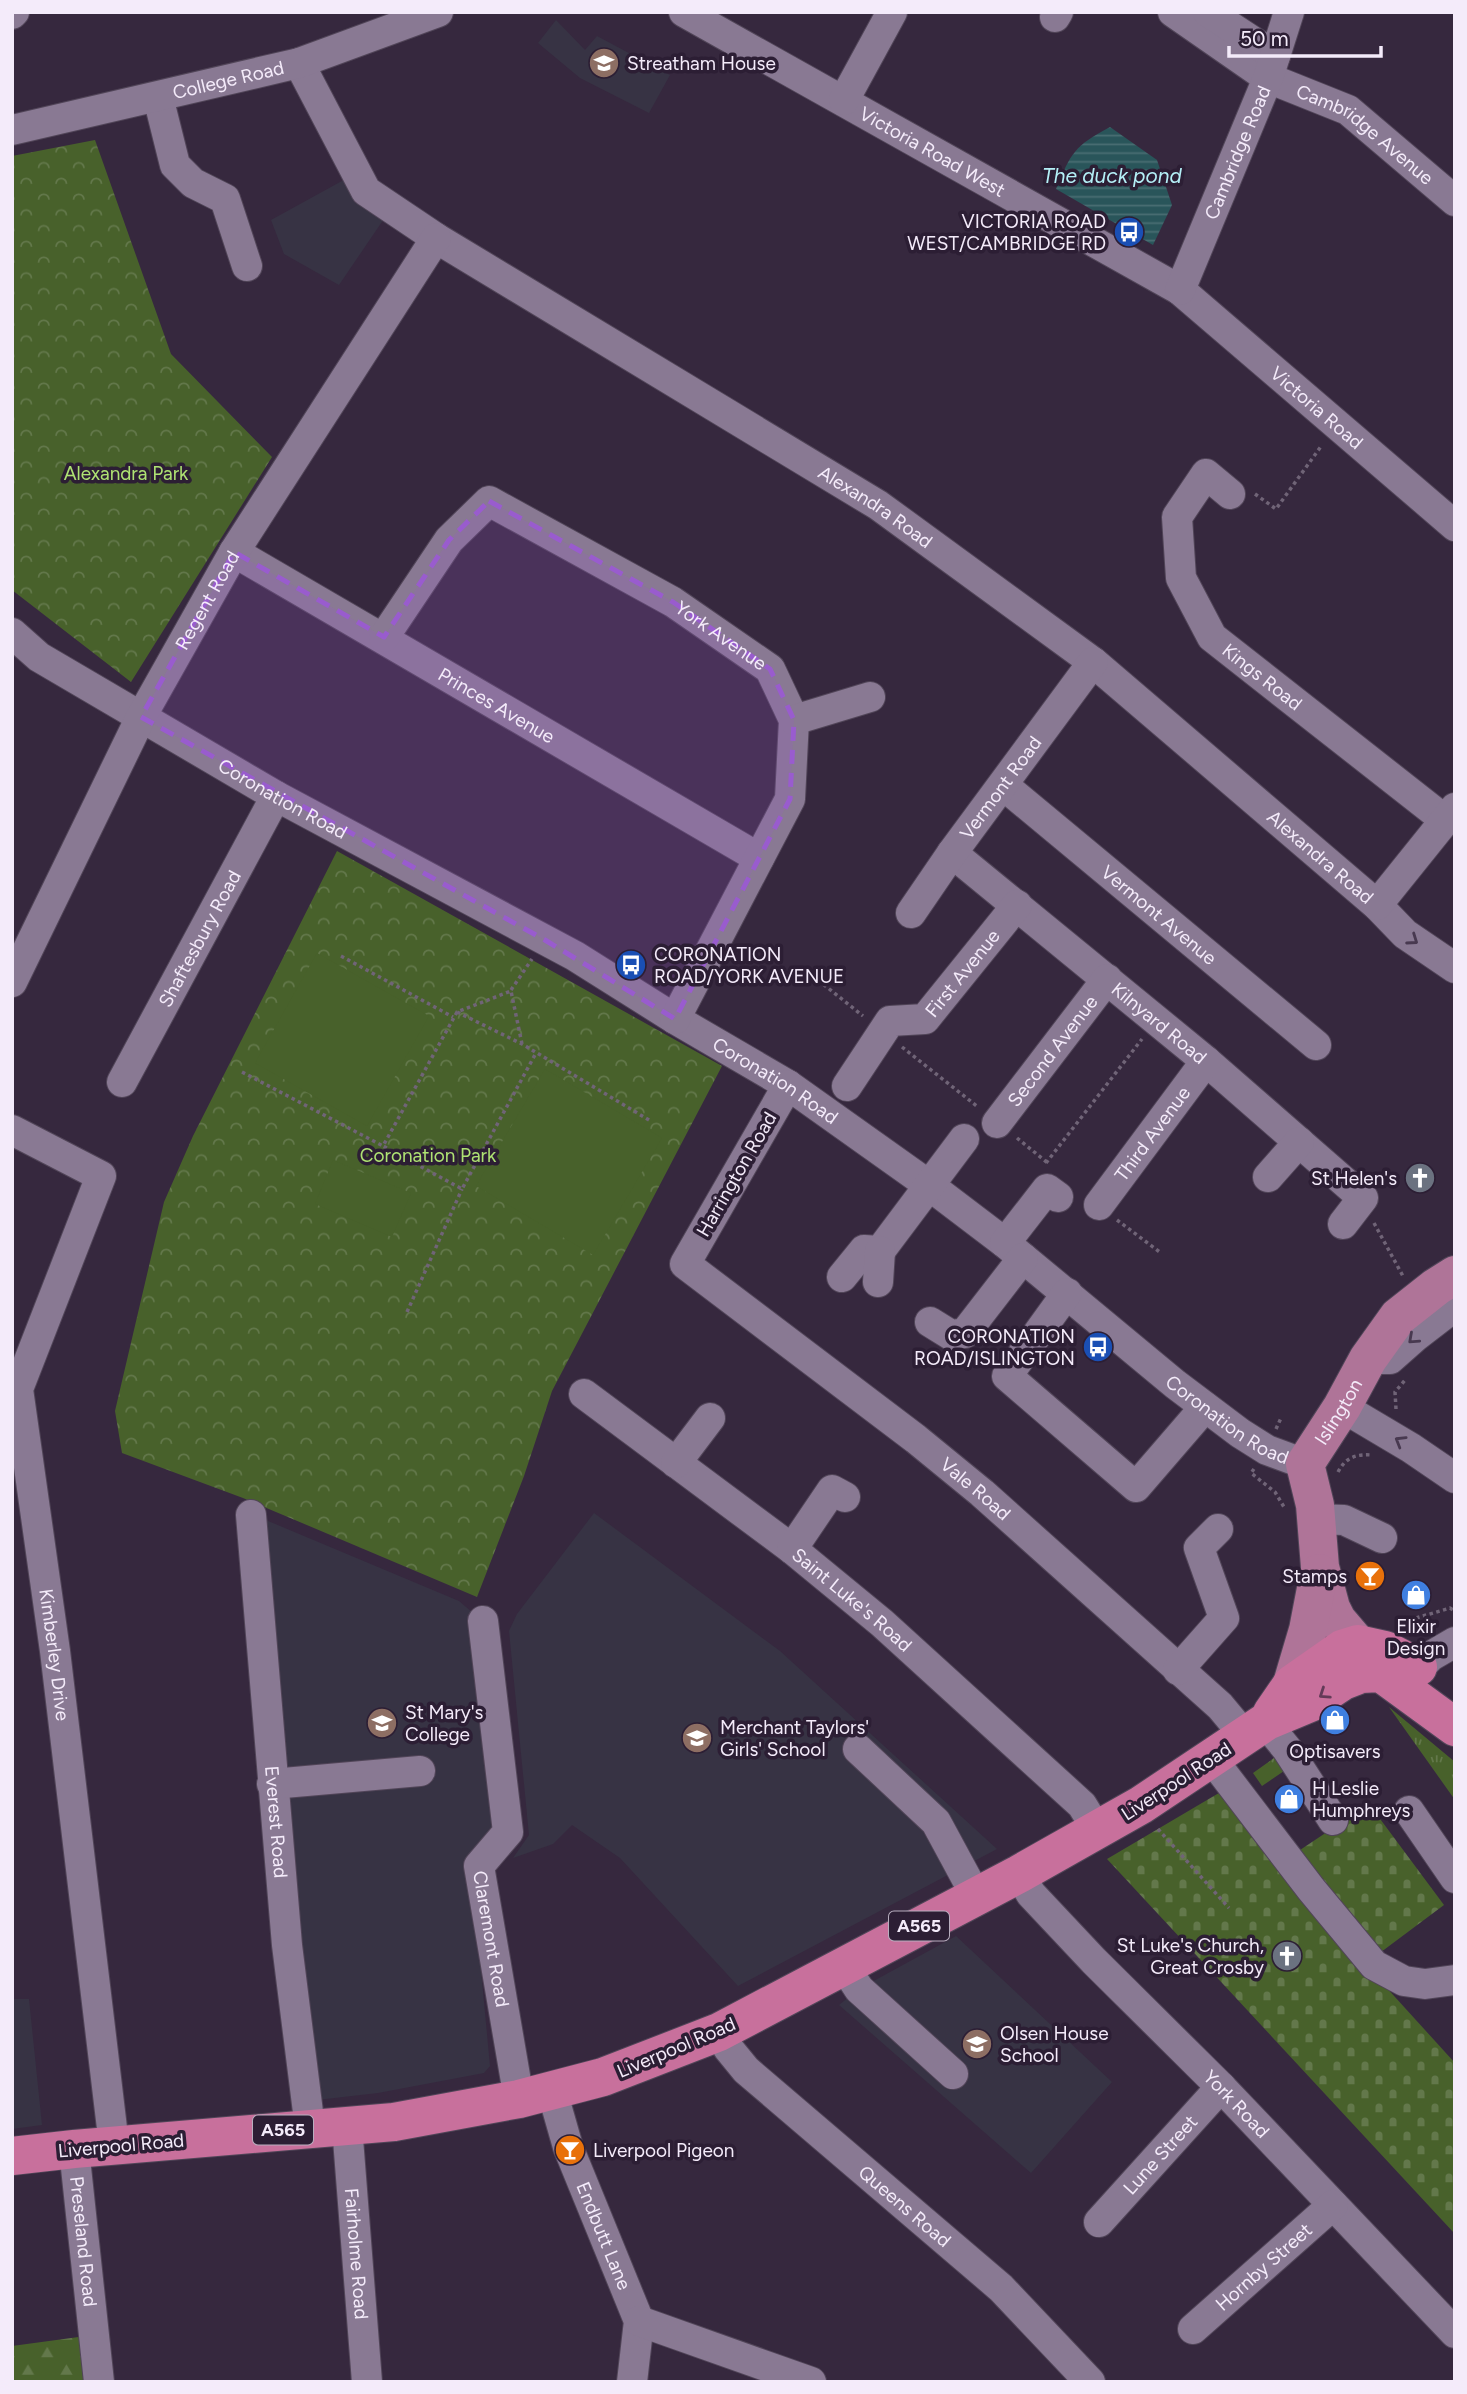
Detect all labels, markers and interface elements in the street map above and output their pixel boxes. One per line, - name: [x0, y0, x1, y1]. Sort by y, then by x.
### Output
- scale bar: [1229, 14, 1381, 58]
- text: 50 m: [1240, 26, 1289, 51]
- school or university icon: Streatham House: [587, 46, 621, 80]
- place label: Streatham House: [627, 52, 776, 75]
- street label: College Road: [170, 56, 286, 104]
- street label: Cambridge Avenue: [1293, 80, 1438, 190]
- street label: Cambridge Road: [1200, 82, 1276, 223]
- street label: Victoria Road West: [855, 102, 1009, 202]
- water label: The duck pond: [1042, 163, 1182, 188]
- place label: VICTORIA ROAD WEST/CAMBRIDGE RD: [907, 210, 1106, 255]
- bus stop icon: VICTORIA ROAD WEST/CAMBRIDGE RD: [1112, 215, 1146, 249]
- street label: Victoria Road: [1265, 362, 1368, 454]
- street label: Alexandra Road: [814, 461, 937, 553]
- park label: Alexandra Park: [64, 462, 189, 485]
- street label: Regent Road: [170, 547, 244, 654]
- street label: York Avenue: [671, 596, 771, 675]
- street label: Kings Road: [1218, 639, 1307, 715]
- street label: Princes Avenue: [434, 663, 559, 748]
- street label: Vermont Road: [955, 732, 1046, 844]
- street label: Coronation Road: [214, 754, 351, 844]
- street label: Alexandra Road: [1263, 805, 1378, 909]
- street label: Vermont Avenue: [1096, 860, 1221, 970]
- street label: Shaftesbury Road: [154, 866, 246, 1011]
- street label: First Avenue: [920, 925, 1005, 1022]
- one-way arrow: [1406, 932, 1419, 945]
- place label: CORONATION ROAD/YORK AVENUE: [654, 943, 844, 988]
- bus stop icon: CORONATION ROAD/YORK AVENUE: [614, 948, 648, 982]
- street label: Kilnyard Road: [1107, 977, 1211, 1069]
- street label: Second Avenue: [1003, 991, 1102, 1111]
- street label: Coronation Road: [708, 1033, 843, 1129]
- street label: Third Avenue: [1110, 1082, 1195, 1186]
- street label: Harrington Road: [691, 1108, 781, 1241]
- park label: Coronation Park: [360, 1144, 497, 1167]
- church icon: St Helen's: [1403, 1161, 1437, 1195]
- place label: St Helen's: [1311, 1167, 1397, 1190]
- place label: CORONATION ROAD/ISLINGTON: [914, 1325, 1075, 1370]
- bus stop icon: CORONATION ROAD/ISLINGTON: [1081, 1330, 1115, 1364]
- one-way arrow: [1408, 1331, 1421, 1343]
- street label: Coronation Road: [1161, 1370, 1292, 1469]
- street label: Islington: [1310, 1375, 1367, 1449]
- one-way arrow: [1394, 1436, 1407, 1449]
- street label: Vale Road: [936, 1453, 1015, 1525]
- street label: Saint Luke's Road: [787, 1543, 917, 1657]
- bar icon: Stamps: [1353, 1559, 1387, 1593]
- place label: Stamps: [1282, 1565, 1347, 1588]
- shop icon: Elixir Design: [1399, 1578, 1433, 1612]
- street label: Kimberley Drive: [34, 1587, 74, 1722]
- place label: Elixir Design: [1387, 1615, 1445, 1660]
- one-way arrow: [1318, 1686, 1331, 1699]
- place label: St Mary's College: [405, 1701, 484, 1746]
- shop icon: Optisavers: [1318, 1703, 1352, 1737]
- school or university icon: St Mary's College: [365, 1706, 399, 1740]
- place label: Merchant Taylors' Girls' School: [720, 1716, 869, 1761]
- school or university icon: Merchant Taylors' Girls' School: [680, 1721, 714, 1755]
- street label: Liverpool Road: [1117, 1737, 1236, 1826]
- place label: Optisavers: [1289, 1740, 1381, 1763]
- street label: Everest Road: [260, 1765, 292, 1879]
- place label: H Leslie Humphreys: [1312, 1777, 1410, 1822]
- shop icon: H Leslie Humphreys: [1272, 1782, 1306, 1816]
- street label: Claremont Road: [468, 1869, 514, 2009]
- road number: A565: [889, 1912, 949, 1940]
- place label: St Luke's Church, Great Crosby: [1117, 1934, 1264, 1979]
- church icon: St Luke's Church, Great Crosby: [1270, 1939, 1304, 1973]
- street label: Liverpool Road: [613, 2012, 739, 2083]
- place label: Olsen House School: [1000, 2022, 1109, 2067]
- school or university icon: Olsen House School: [960, 2027, 994, 2061]
- street label: York Road: [1198, 2065, 1274, 2143]
- street label: Lune Street: [1119, 2110, 1202, 2199]
- road number: A565: [253, 2116, 313, 2144]
- street label: Liverpool Road: [57, 2129, 185, 2162]
- bar icon: Liverpool Pigeon: [553, 2133, 587, 2167]
- place label: Liverpool Pigeon: [593, 2139, 734, 2162]
- street label: Queens Road: [854, 2161, 956, 2252]
- street label: Preseland Road: [65, 2175, 102, 2308]
- street label: Endbutt Lane: [571, 2179, 636, 2293]
- street label: Fairholme Road: [340, 2187, 373, 2320]
- street label: Hornby Street: [1211, 2218, 1317, 2316]

